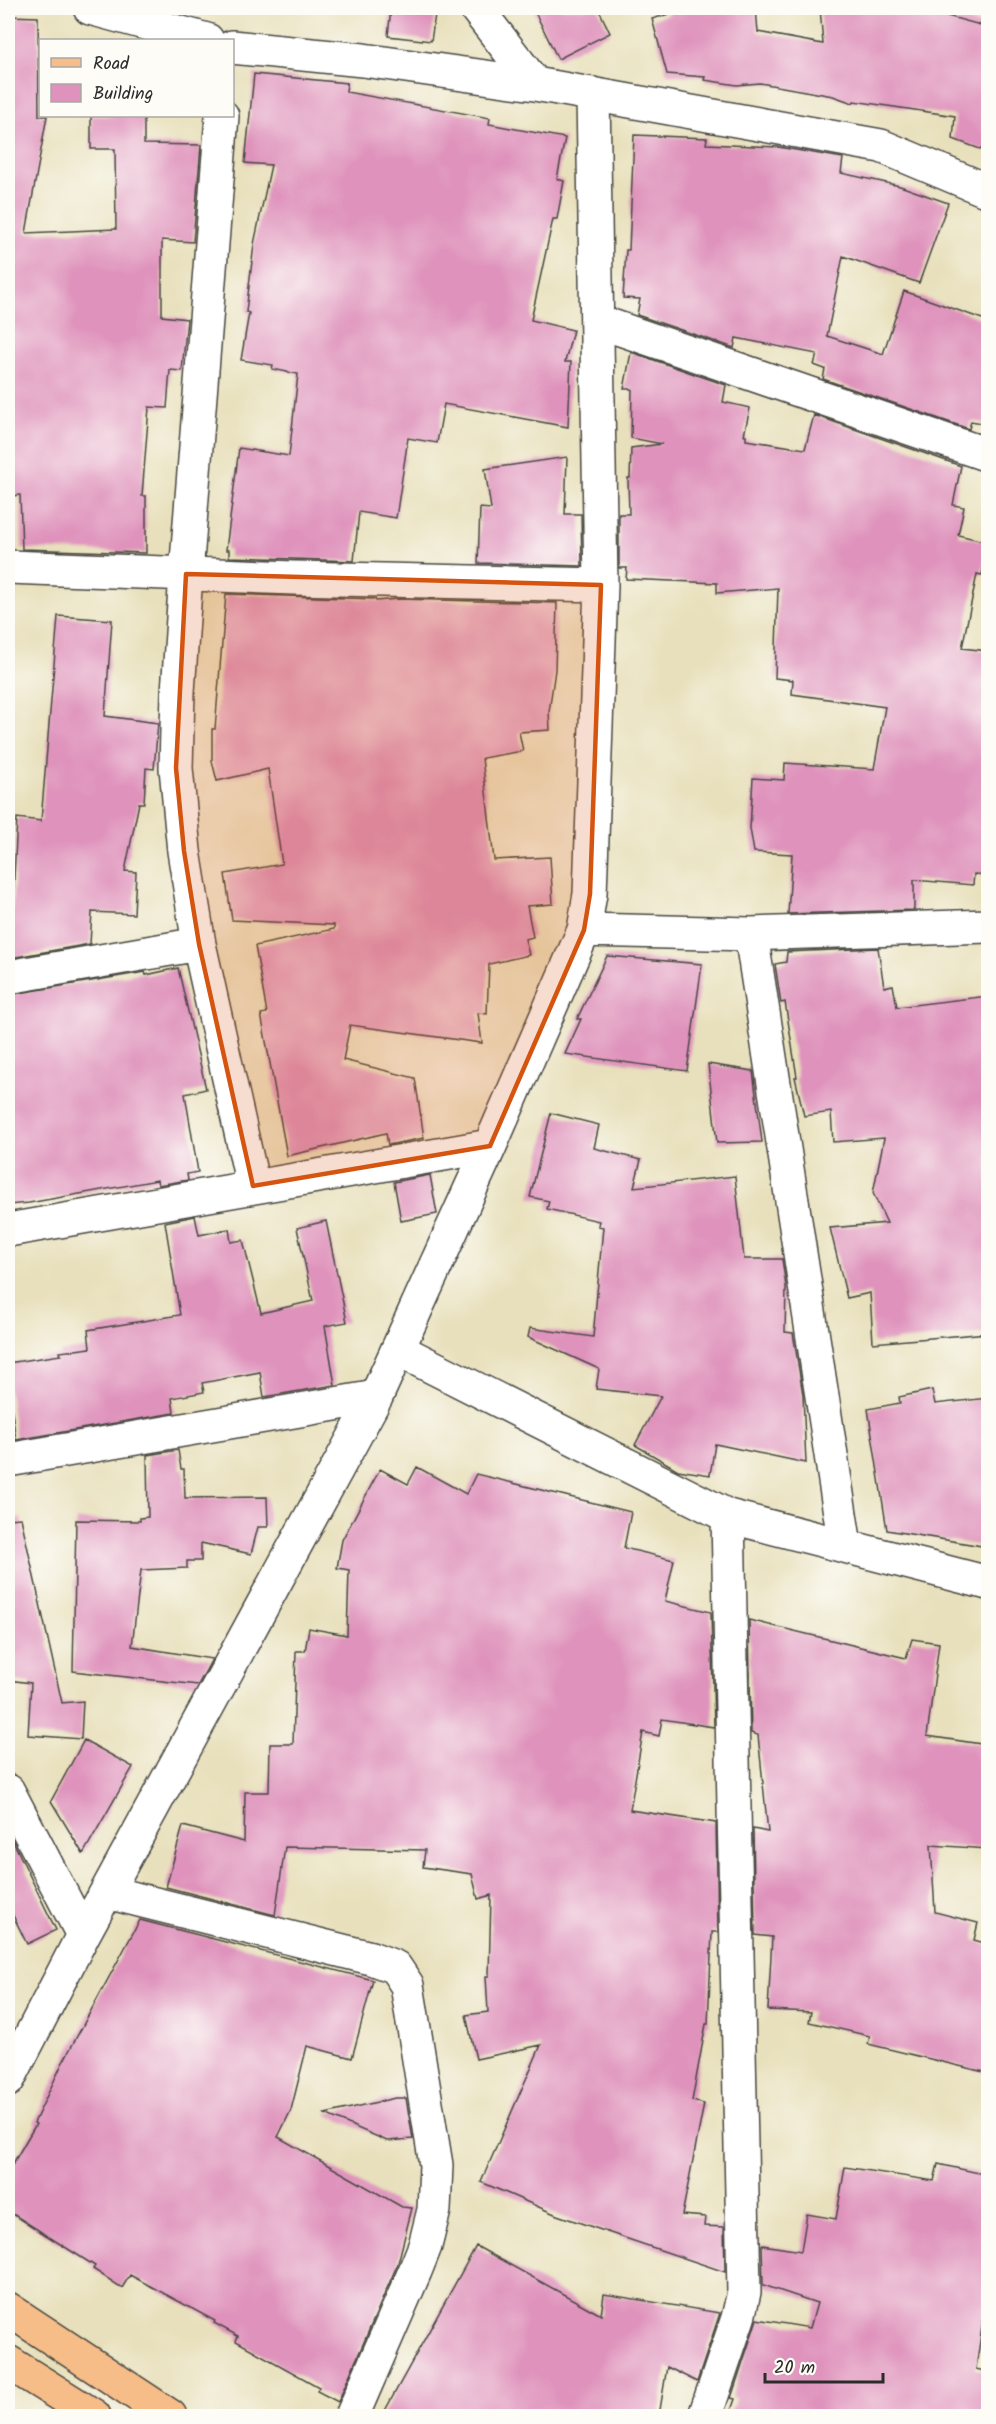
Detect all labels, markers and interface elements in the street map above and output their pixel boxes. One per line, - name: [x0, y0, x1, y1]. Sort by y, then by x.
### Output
- legend: [39, 39, 234, 117]
- text: Road: [93, 50, 130, 79]
- text: Building: [93, 80, 153, 109]
- scale bar: [765, 2346, 884, 2384]
- text: 20 m: [774, 2354, 815, 2383]

